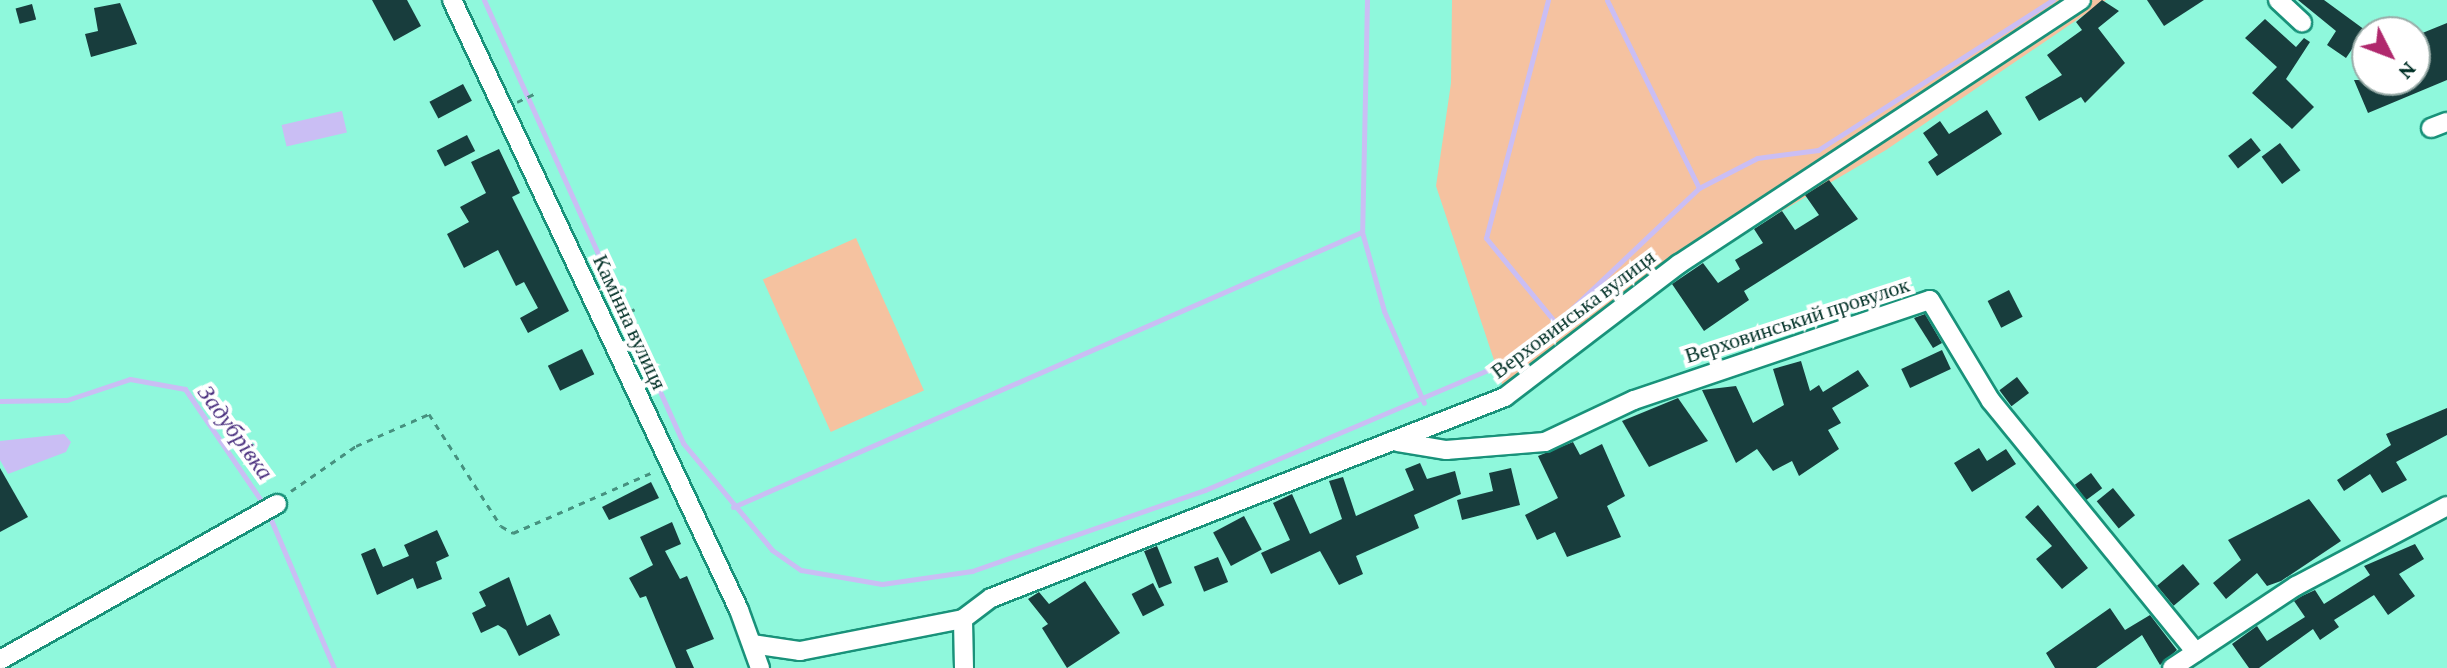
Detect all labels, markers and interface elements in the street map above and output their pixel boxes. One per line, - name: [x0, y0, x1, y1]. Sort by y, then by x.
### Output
- north arrow: [2351, 16, 2431, 96]
- text: N: [2393, 57, 2422, 85]
- street label: Верховинська вулиця: [1486, 244, 1660, 384]
- street label: Камінна вулиця: [587, 250, 673, 394]
- street label: Верховинський провулок: [1681, 271, 1913, 369]
- water label: Задубрівка: [192, 379, 280, 485]

